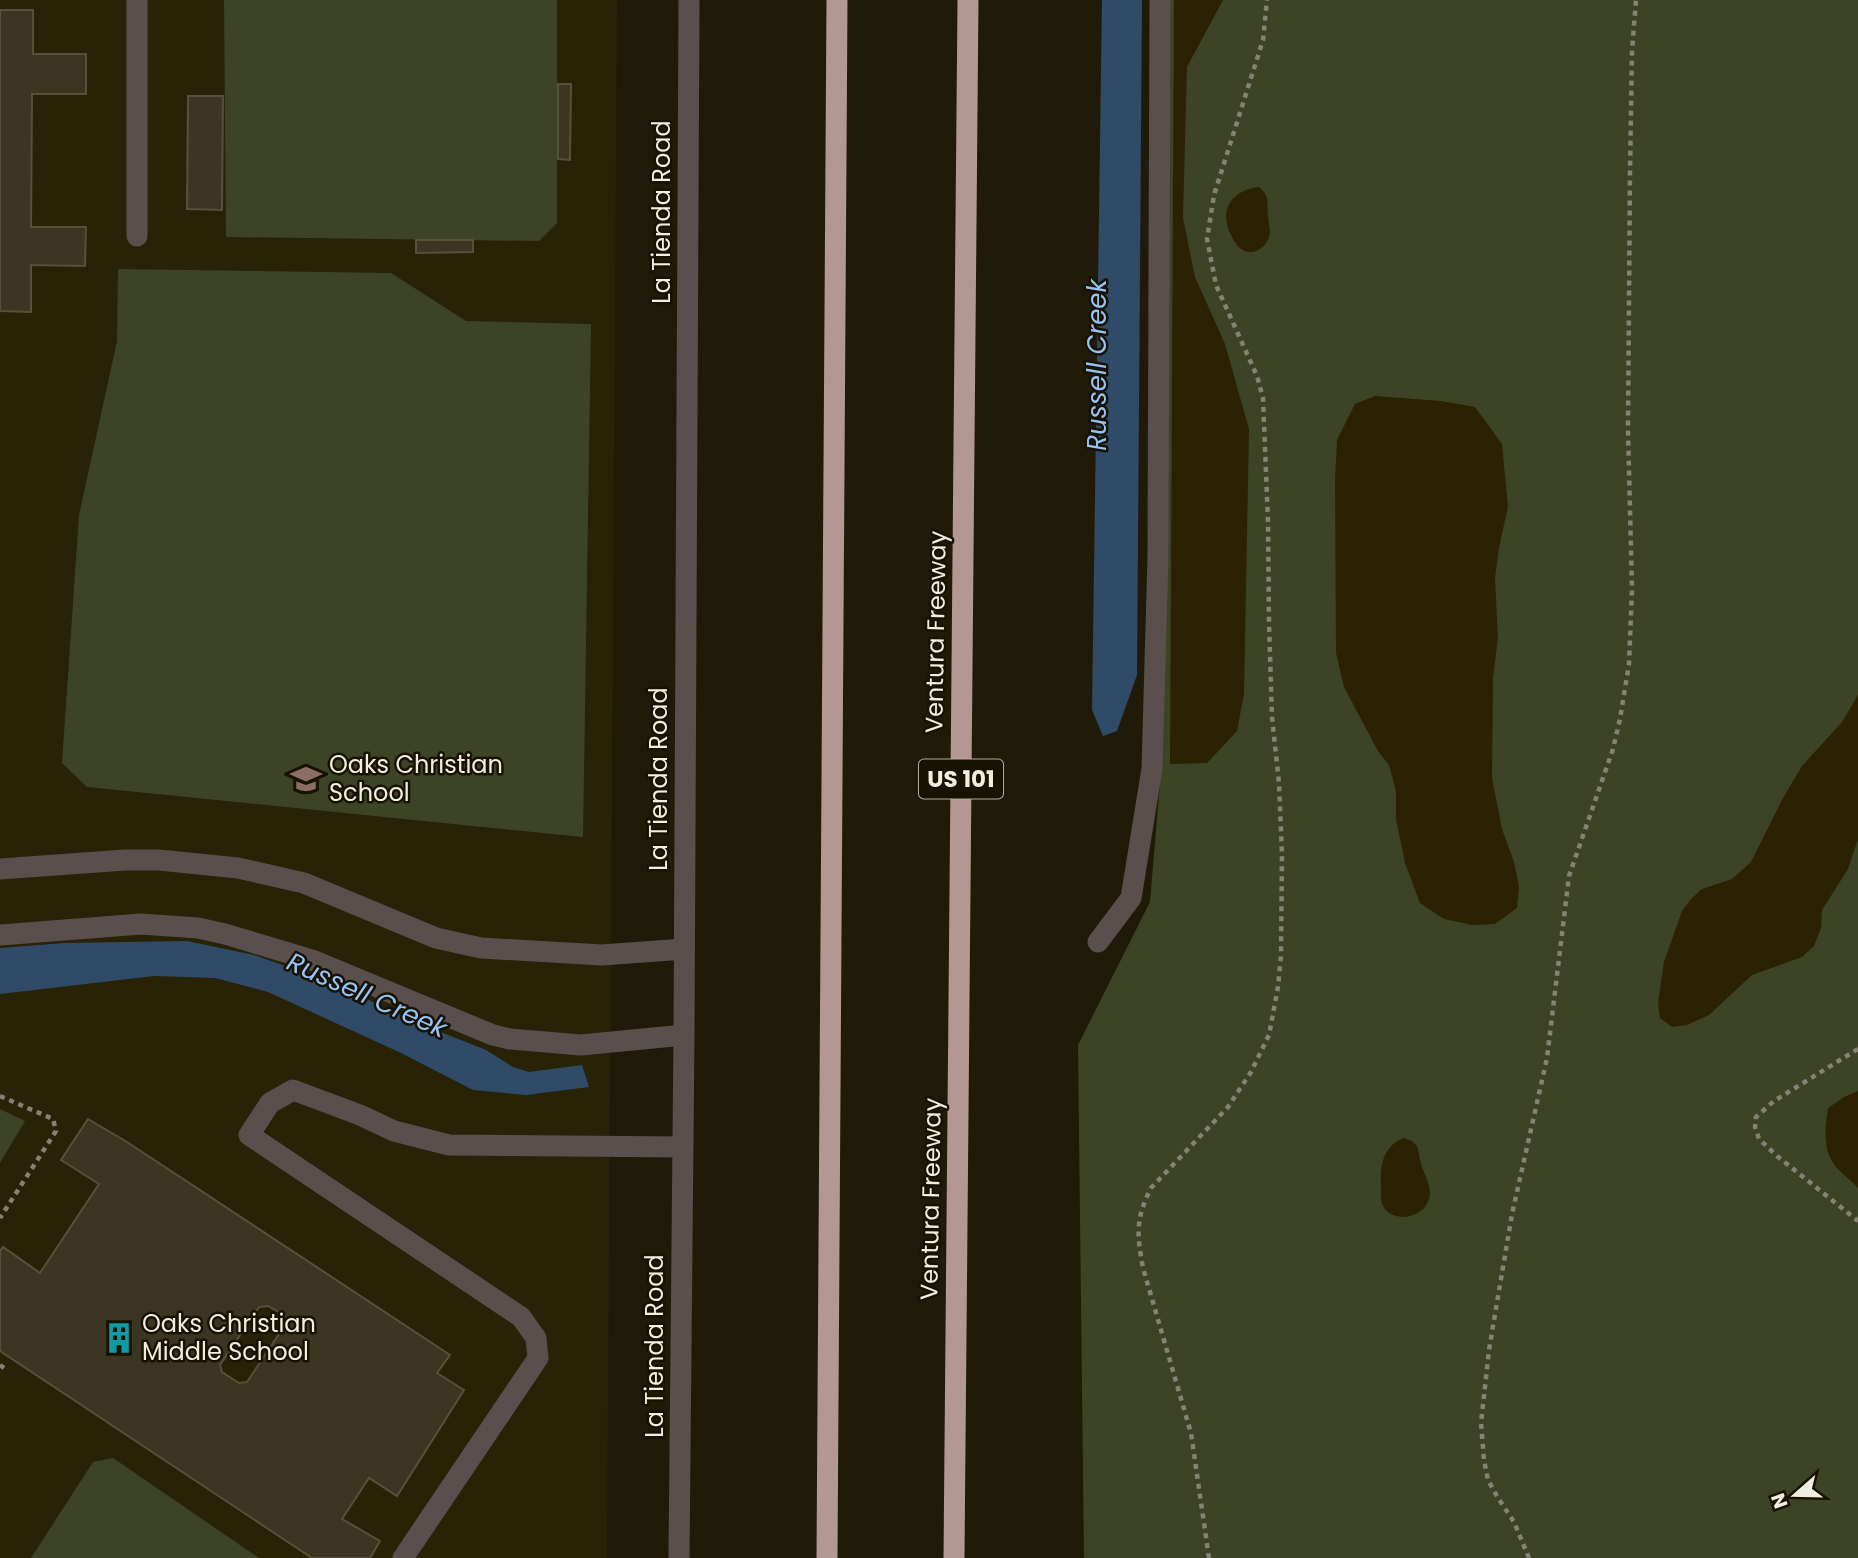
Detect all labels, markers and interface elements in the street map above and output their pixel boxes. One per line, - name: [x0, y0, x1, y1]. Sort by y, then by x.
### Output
- street label: La Tienda Road: [645, 120, 678, 304]
- water label: Russell Creek: [1079, 278, 1115, 451]
- street label: Ventura Freeway: [917, 530, 954, 733]
- street label: La Tienda Road: [642, 687, 675, 871]
- place label: Oaks Christian School: [329, 748, 503, 809]
- road number: US 101: [919, 760, 1003, 799]
- school or university icon: Oaks Christian School: [289, 762, 323, 796]
- water label: Russell Creek: [281, 944, 454, 1047]
- street label: Ventura Freeway: [912, 1097, 949, 1300]
- street label: La Tienda Road: [638, 1254, 671, 1438]
- place label: Oaks Christian Middle School: [142, 1307, 316, 1368]
- building icon: Oaks Christian Middle School: [102, 1321, 136, 1355]
- north arrow: [1760, 1460, 1830, 1530]
- text: N: [1764, 1489, 1795, 1512]

